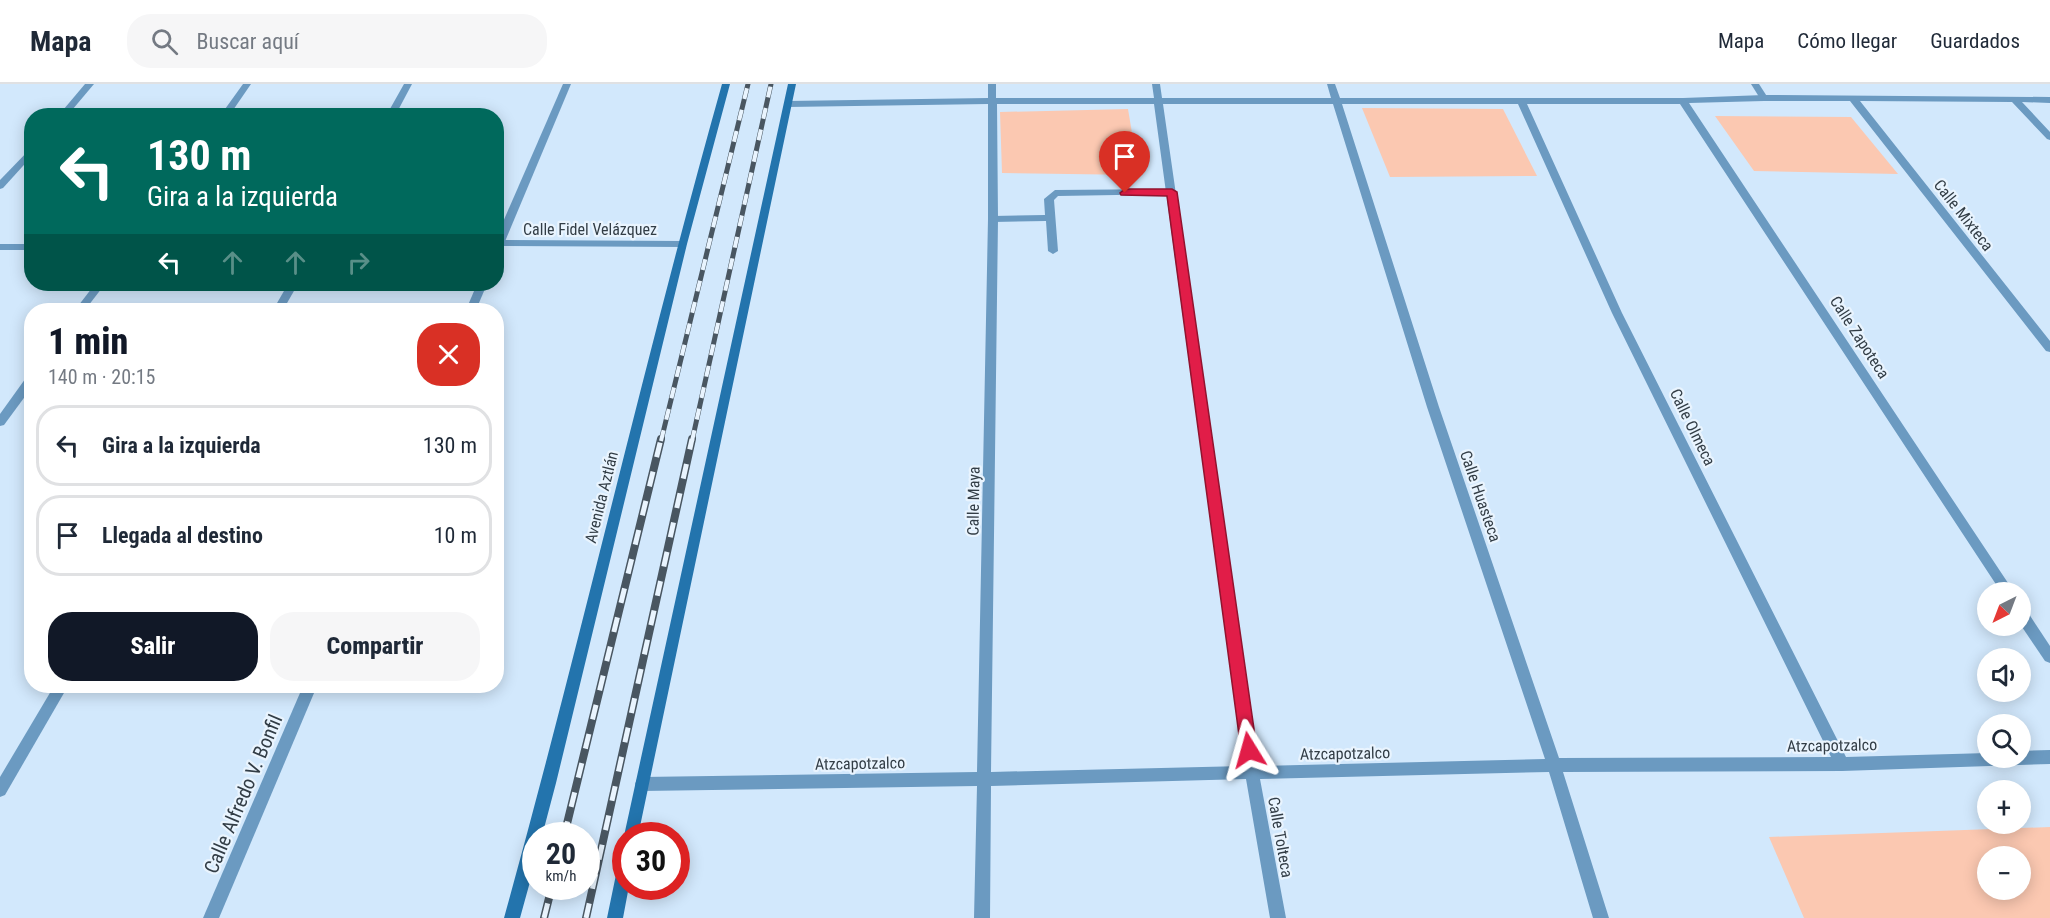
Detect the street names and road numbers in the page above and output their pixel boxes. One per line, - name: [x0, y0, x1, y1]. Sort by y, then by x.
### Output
- street label: Calle Mixteca: [1930, 176, 1997, 255]
- street label: Calle Fidel Velázquez: [523, 220, 657, 239]
- street label: Calle Zapoteca: [1826, 292, 1893, 382]
- street label: Calle Olmeca: [1666, 386, 1719, 469]
- street label: Calle Huasteca: [1456, 448, 1505, 544]
- street label: Avenida Aztlán: [581, 449, 622, 545]
- street label: Calle Maya: [963, 466, 984, 536]
- street label: Calle Alfredo V. Bonfil: [199, 711, 287, 877]
- street label: Atzcapotzalco: [1787, 735, 1877, 756]
- street label: Atzcapotzalco: [1300, 743, 1390, 764]
- street label: Atzcapotzalco: [815, 753, 905, 774]
- street label: Calle Tolteca: [1264, 795, 1297, 879]

